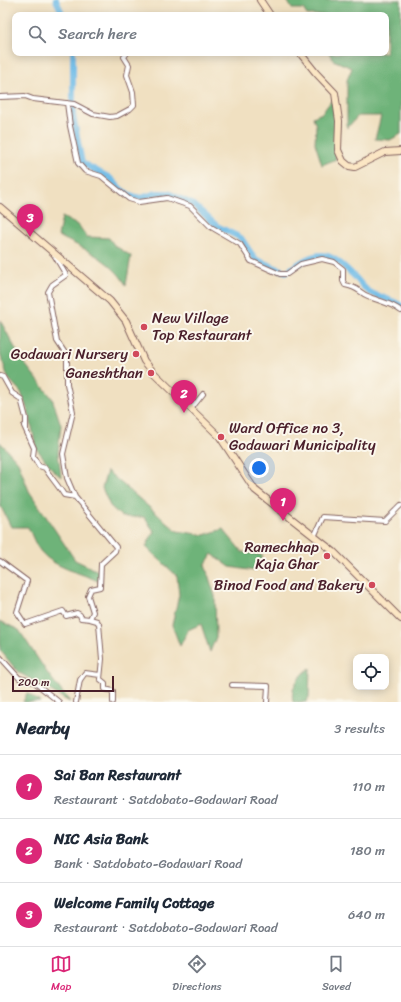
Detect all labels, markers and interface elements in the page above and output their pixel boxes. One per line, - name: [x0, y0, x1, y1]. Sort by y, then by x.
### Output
- search box: [12, 12, 389, 56]
- text: Search here: [58, 21, 137, 47]
- icon: search: [26, 23, 48, 45]
- pin: 3: [17, 204, 43, 237]
- place label: New Village Top Restaurant: [152, 305, 253, 348]
- marker: New Village Top Restaurant: [139, 322, 149, 332]
- place label: Godawari Nursery: [11, 341, 128, 367]
- marker: Godawari Nursery: [131, 349, 141, 359]
- place label: Ganeshthan: [65, 360, 143, 386]
- marker: Ganeshthan: [146, 368, 156, 378]
- pin: 2: [171, 380, 197, 413]
- place label: Ward Office no 3, Godawari Municipality: [229, 415, 376, 458]
- marker: Ward Office no 3, Godawari Municipality: [216, 432, 226, 442]
- your location: [249, 458, 269, 478]
- pin: 1: [270, 488, 296, 521]
- place label: Ramechhap Kaja Ghar: [244, 534, 320, 577]
- marker: Ramechhap Kaja Ghar: [322, 551, 332, 561]
- place label: Binod Food and Bakery: [214, 572, 364, 598]
- marker: Binod Food and Bakery: [367, 580, 377, 590]
- map controls: [353, 654, 389, 690]
- button: locate: [353, 654, 389, 690]
- text: 200 m: [18, 673, 50, 692]
- scale bar: [12, 674, 114, 693]
- text: Nearby: [16, 713, 70, 743]
- text: 3 results: [334, 717, 385, 740]
- text: Sai Ban Restaurant: [54, 762, 181, 788]
- text: 1: [26, 775, 32, 798]
- text: 110 m: [352, 775, 385, 798]
- text: Restaurant · Satdobato-Godawari Road: [54, 788, 278, 811]
- text: NIC Asia Bank: [54, 826, 149, 852]
- text: 2: [25, 839, 33, 862]
- text: 180 m: [350, 839, 385, 862]
- text: Bank · Satdobato-Godawari Road: [54, 852, 242, 875]
- text: Welcome Family Cottage: [54, 890, 215, 916]
- text: 3: [25, 903, 33, 926]
- text: 640 m: [348, 903, 385, 926]
- text: Restaurant · Satdobato-Godawari Road: [54, 916, 278, 939]
- tab: Map: [50, 953, 72, 996]
- tab: Directions: [172, 953, 222, 996]
- tab: Saved: [322, 953, 351, 996]

